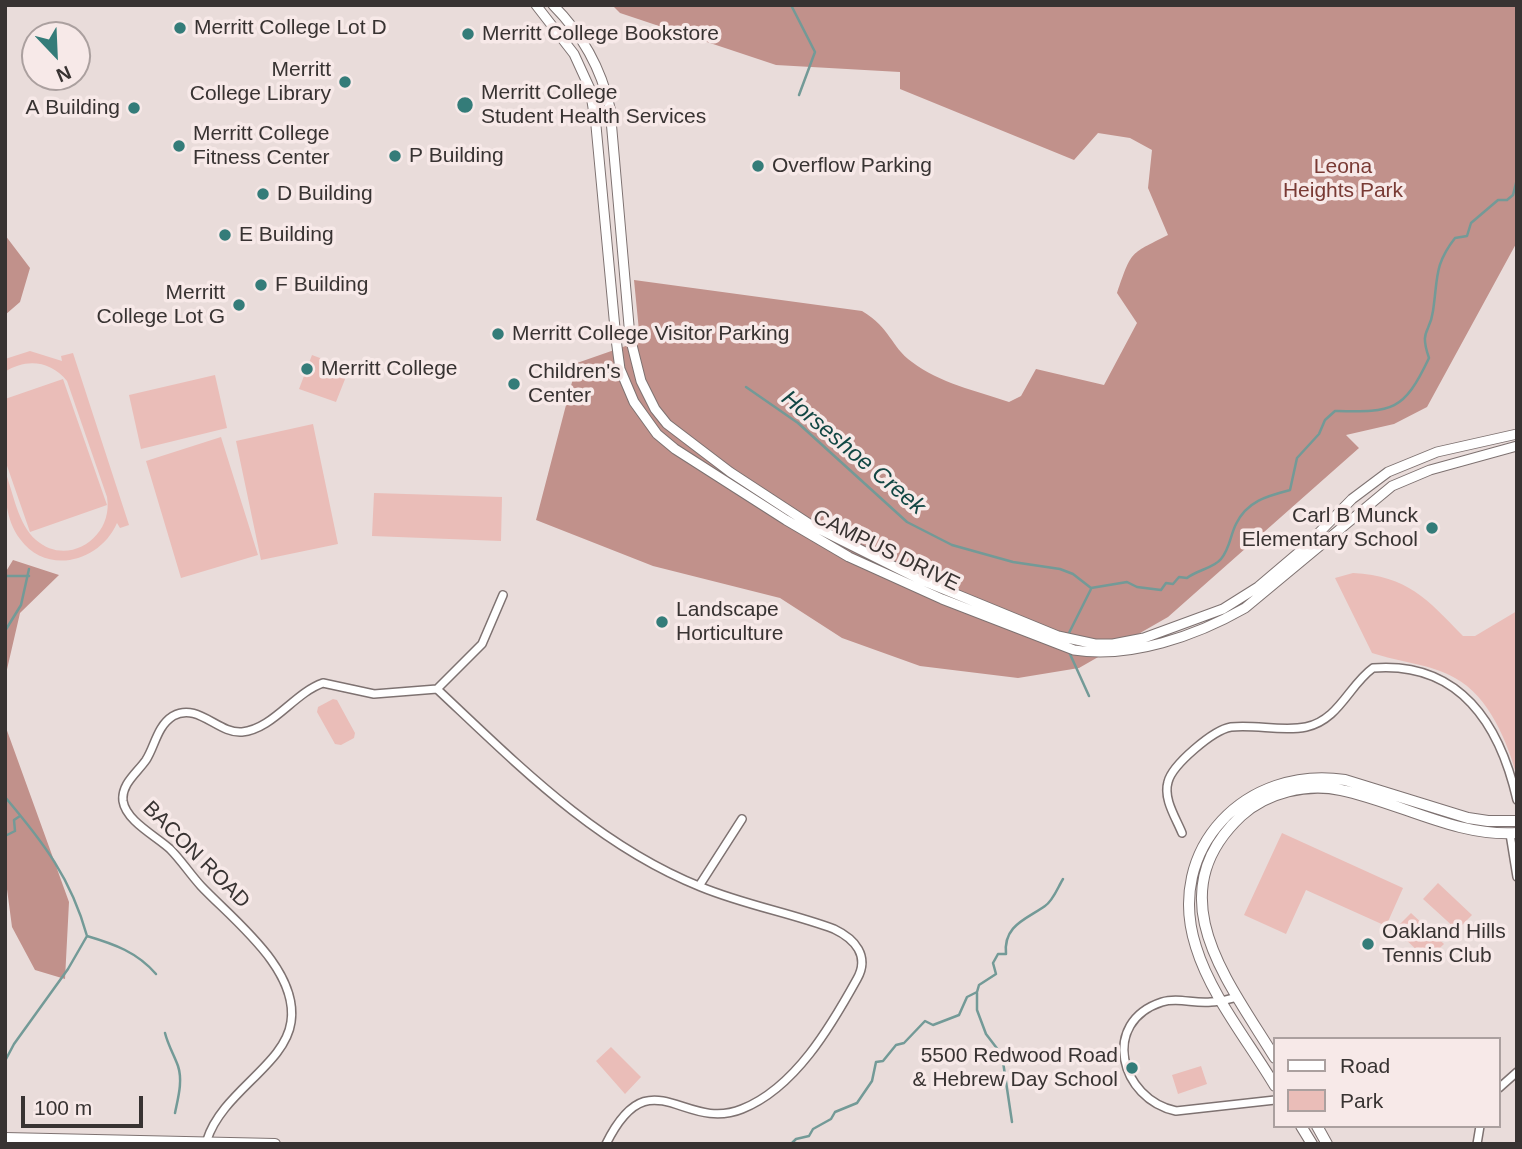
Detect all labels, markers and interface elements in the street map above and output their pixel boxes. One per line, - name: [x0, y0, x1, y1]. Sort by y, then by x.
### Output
- place label: Merritt College Lot D: [194, 15, 387, 41]
- marker: Merritt College Lot D: [172, 20, 188, 36]
- north arrow: [21, 21, 91, 91]
- place label: Merritt College Bookstore: [482, 21, 719, 47]
- marker: Merritt College Bookstore: [460, 26, 476, 42]
- place label: Merritt College Library: [190, 57, 331, 107]
- text: N: [53, 62, 74, 86]
- marker: Merritt College Library: [337, 74, 353, 90]
- place label: Merritt College Student Health Services: [481, 80, 706, 130]
- place label: A Building: [25, 95, 120, 121]
- marker: Merritt College Student Health Services: [455, 95, 475, 115]
- marker: A Building: [126, 100, 142, 116]
- place label: Merritt College Fitness Center: [193, 121, 330, 171]
- marker: Merritt College Fitness Center: [171, 138, 187, 154]
- place label: P Building: [409, 143, 504, 169]
- marker: P Building: [387, 148, 403, 164]
- place label: Overflow Parking: [772, 153, 932, 179]
- park label: Leona Heights Park: [1283, 154, 1403, 204]
- marker: Overflow Parking: [750, 158, 766, 174]
- place label: D Building: [277, 181, 373, 207]
- marker: D Building: [255, 186, 271, 202]
- place label: E Building: [239, 222, 334, 248]
- marker: E Building: [217, 227, 233, 243]
- place label: F Building: [275, 272, 368, 298]
- marker: F Building: [253, 277, 269, 293]
- place label: Merritt College Lot G: [97, 280, 225, 330]
- marker: Merritt College Lot G: [231, 297, 247, 313]
- place label: Merritt College Visitor Parking: [512, 321, 789, 347]
- marker: Merritt College Visitor Parking: [490, 326, 506, 342]
- place label: Merritt College: [321, 356, 458, 382]
- place label: Children's Center: [528, 359, 621, 409]
- marker: Merritt College: [299, 361, 315, 377]
- marker: Children's Center: [506, 376, 522, 392]
- water label: Horseshoe Creek: [776, 385, 930, 521]
- place label: Carl B Munck Elementary School: [1242, 503, 1418, 553]
- street label: CAMPUS DRIVE: [809, 505, 963, 597]
- marker: Carl B Munck Elementary School: [1424, 520, 1440, 536]
- place label: Landscape Horticulture: [676, 597, 783, 647]
- marker: Landscape Horticulture: [654, 614, 670, 630]
- street label: BACON ROAD: [137, 796, 255, 914]
- place label: Oakland Hills Tennis Club: [1382, 919, 1506, 969]
- marker: Oakland Hills Tennis Club: [1360, 936, 1376, 952]
- legend: [1274, 1037, 1501, 1128]
- place label: 5500 Redwood Road & Hebrew Day School: [913, 1043, 1118, 1093]
- text: Road: [1340, 1054, 1390, 1077]
- marker: 5500 Redwood Road & Hebrew Day School: [1124, 1060, 1140, 1076]
- scale bar: [24, 1082, 147, 1126]
- text: Park: [1340, 1089, 1383, 1112]
- text: 100 m: [34, 1096, 92, 1119]

